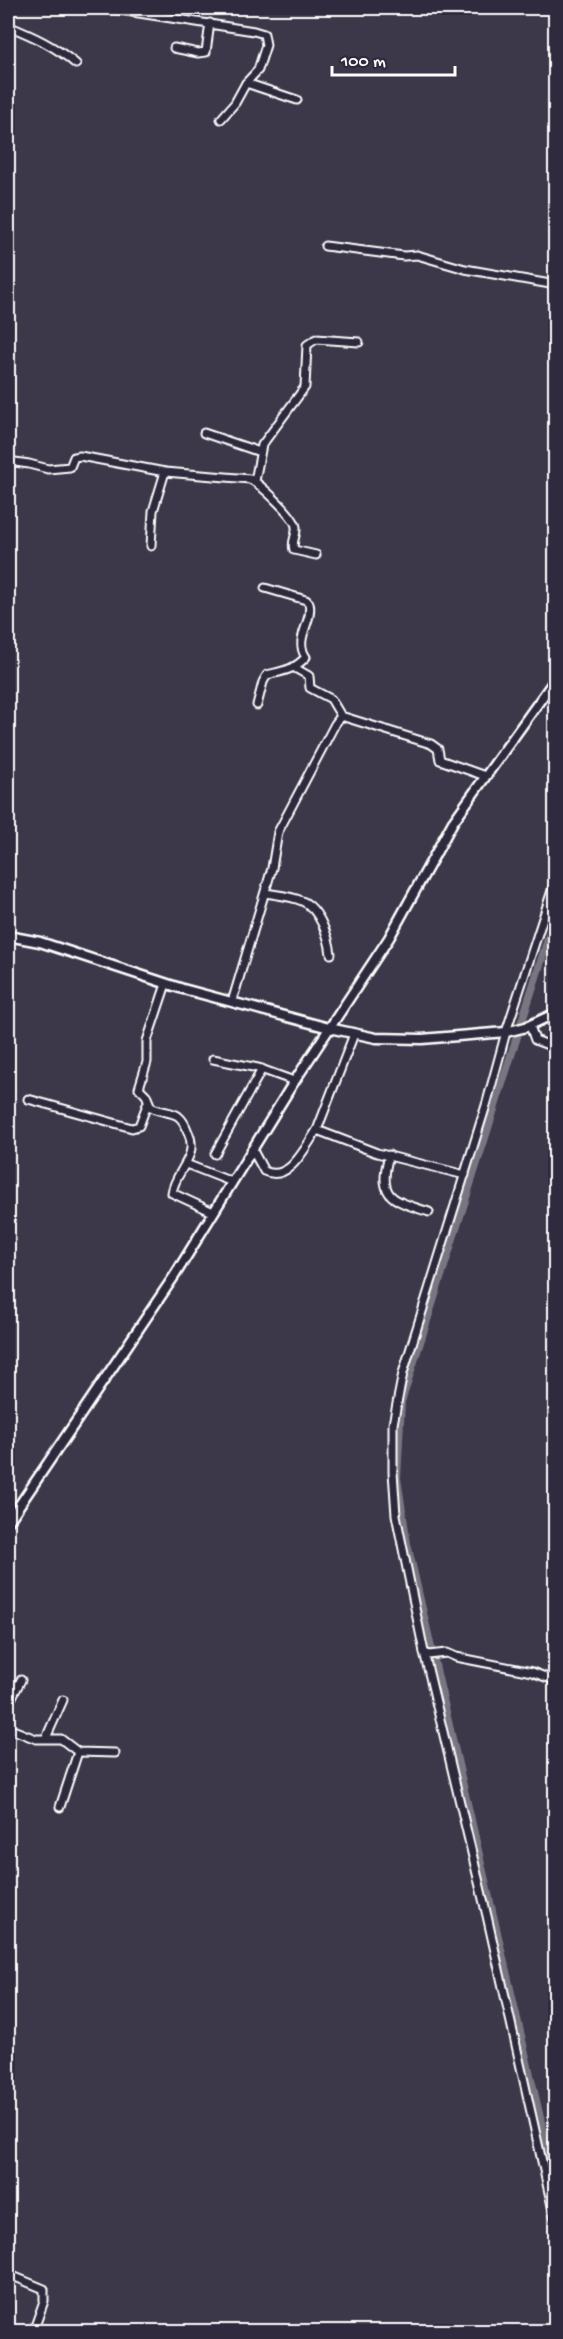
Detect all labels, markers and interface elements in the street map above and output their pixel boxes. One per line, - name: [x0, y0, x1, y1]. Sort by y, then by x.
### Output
- scale bar: [332, 39, 455, 77]
- text: 100 m: [340, 52, 386, 73]

